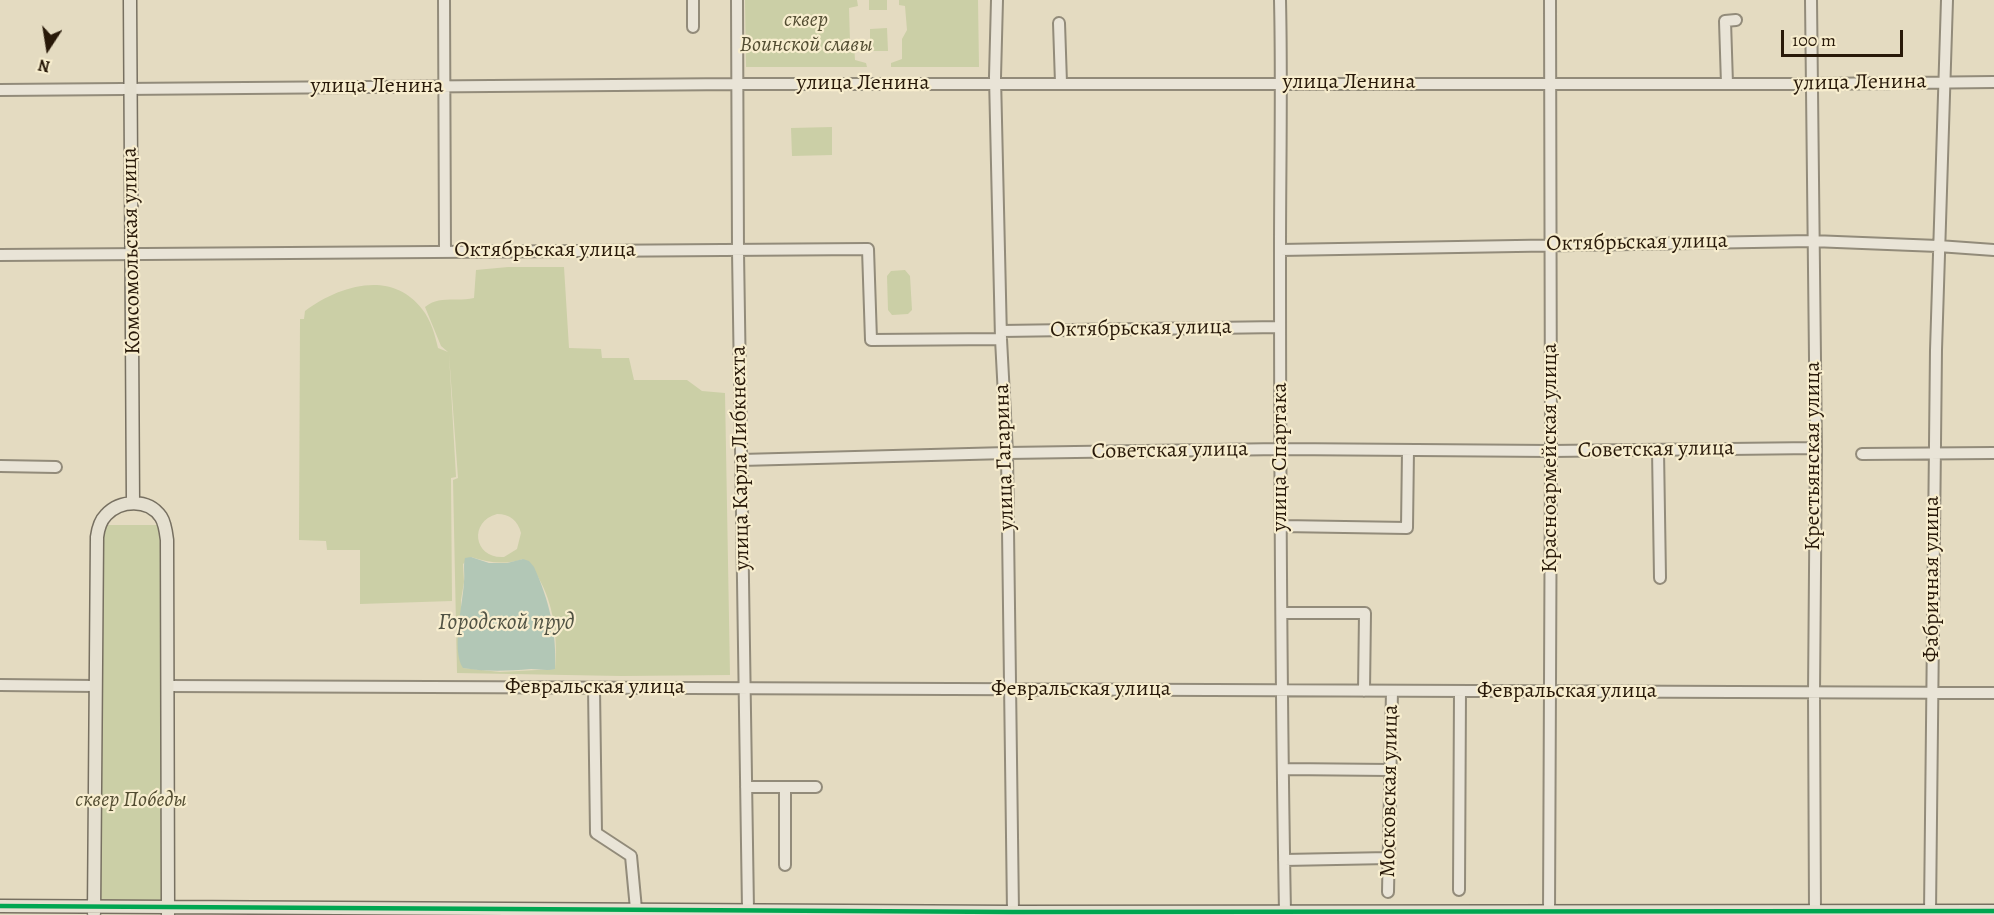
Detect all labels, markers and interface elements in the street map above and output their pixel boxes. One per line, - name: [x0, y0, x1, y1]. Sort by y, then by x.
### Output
- park label: сквер Воинской славы: [740, 8, 872, 60]
- north arrow: [18, 18, 78, 78]
- scale bar: [1784, 18, 1906, 56]
- text: 100 m: [1792, 28, 1836, 52]
- text: N: [36, 54, 52, 78]
- street label: улица Ленина: [1793, 69, 1927, 97]
- street label: улица Ленина: [1282, 70, 1416, 96]
- street label: улица Ленина: [796, 71, 930, 97]
- street label: улица Ленина: [310, 74, 444, 100]
- street label: Комсомольская улица: [117, 147, 147, 355]
- street label: Октябрьская улица: [1546, 228, 1728, 258]
- street label: Октябрьская улица: [454, 238, 636, 264]
- street label: Октябрьская улица: [1050, 314, 1232, 344]
- street label: Красноармейская улица: [1538, 343, 1564, 573]
- street label: улица Карла Либкнехта: [726, 346, 756, 570]
- street label: Крестьянская улица: [1801, 361, 1827, 551]
- street label: улица Спартака: [1268, 382, 1294, 532]
- street label: улица Гагарина: [989, 383, 1021, 531]
- street label: Советская улица: [1578, 435, 1734, 465]
- street label: Советская улица: [1092, 436, 1248, 466]
- street label: Фабричная улица: [1920, 496, 1946, 662]
- water label: Городской пруд: [438, 609, 574, 637]
- street label: Февральская улица: [505, 675, 685, 701]
- street label: Февральская улица: [991, 677, 1171, 703]
- street label: Февральская улица: [1477, 679, 1657, 705]
- street label: Московская улица: [1375, 704, 1405, 878]
- park label: сквер Победы: [75, 788, 187, 814]

